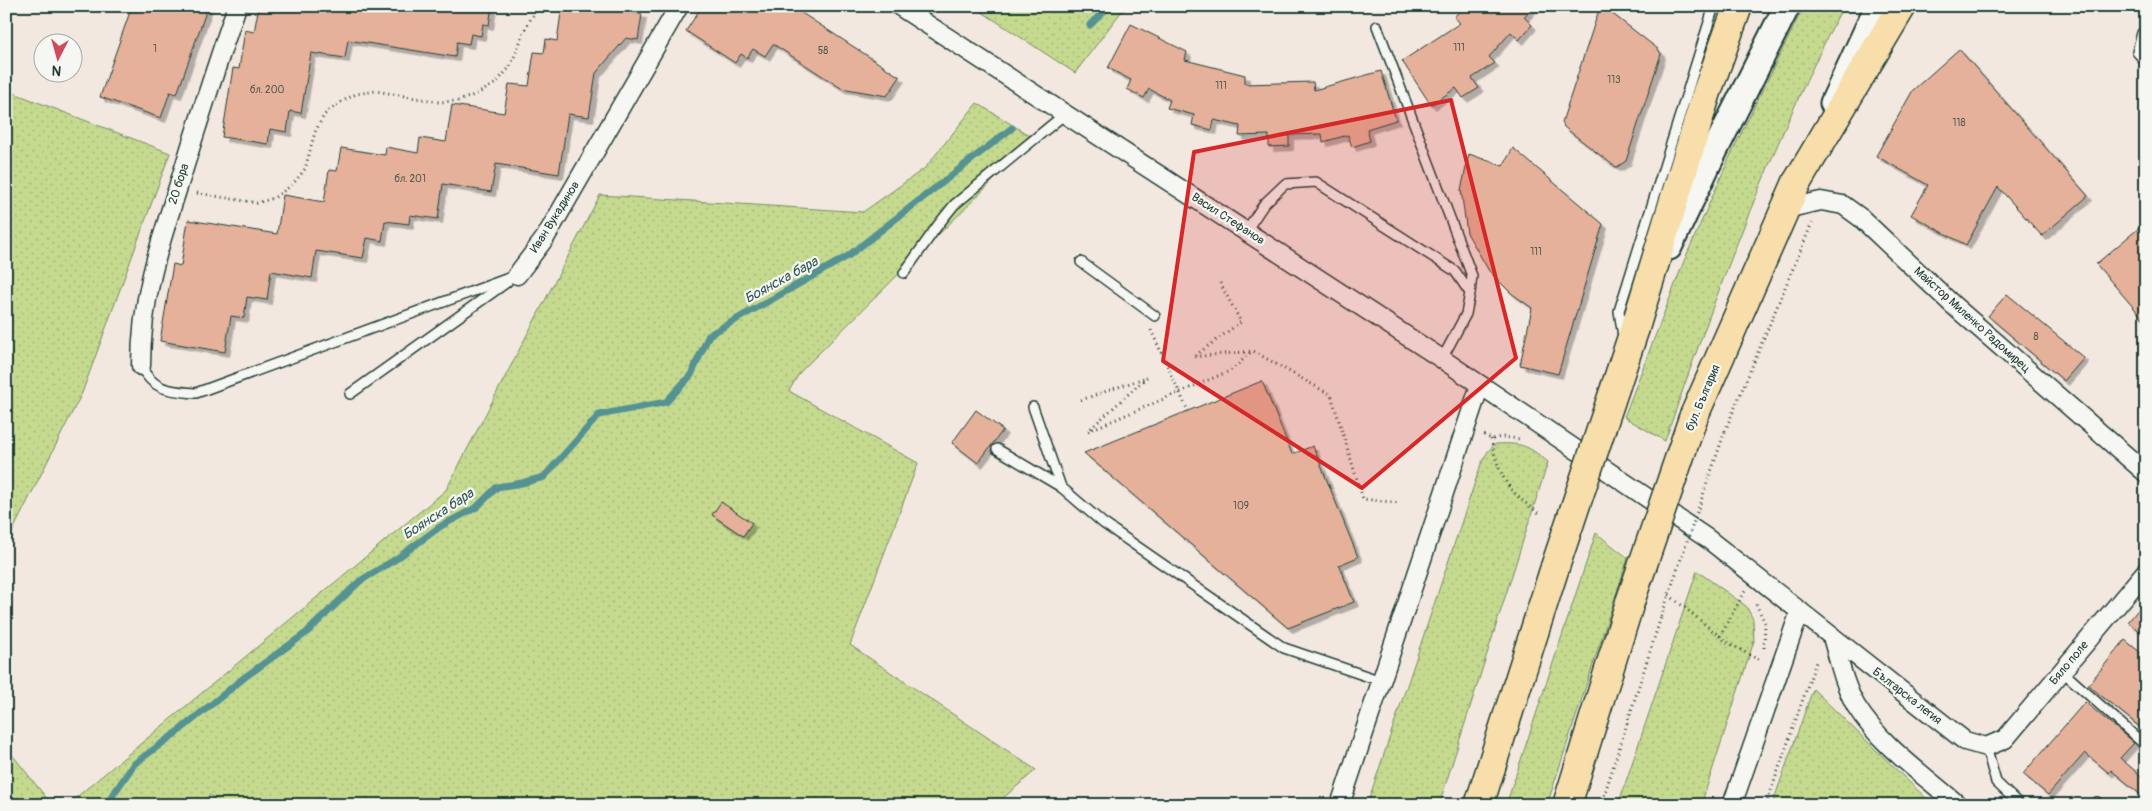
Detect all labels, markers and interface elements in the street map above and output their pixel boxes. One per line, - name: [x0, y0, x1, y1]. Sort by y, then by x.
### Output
- north arrow: [32, 32, 82, 82]
- house number: 111: [1453, 42, 1465, 54]
- house number: 1: [153, 43, 157, 55]
- house number: 58: [818, 45, 828, 57]
- text: N: [51, 61, 62, 79]
- house number: 113: [1607, 74, 1621, 86]
- house number: 111: [1215, 80, 1227, 92]
- house number: бл. 200: [250, 84, 284, 96]
- house number: 118: [1953, 117, 1965, 129]
- street label: 20 бора: [165, 161, 193, 206]
- house number: бл. 201: [394, 173, 426, 185]
- street label: Иван Вукадинов: [527, 178, 583, 256]
- street label: Васил Стефанов: [1189, 190, 1268, 248]
- house number: 111: [1530, 246, 1542, 258]
- water label: Боянска бара: [741, 252, 822, 307]
- street label: Майстор Миленко Радомирец: [1911, 264, 2034, 377]
- house number: 8: [2033, 331, 2039, 343]
- street label: бул. България: [1682, 362, 1724, 434]
- water label: Боянска бара: [399, 484, 478, 543]
- house number: 109: [1233, 500, 1249, 512]
- street label: Бяло поле: [2046, 638, 2092, 688]
- street label: Българска легия: [1869, 664, 1945, 728]

